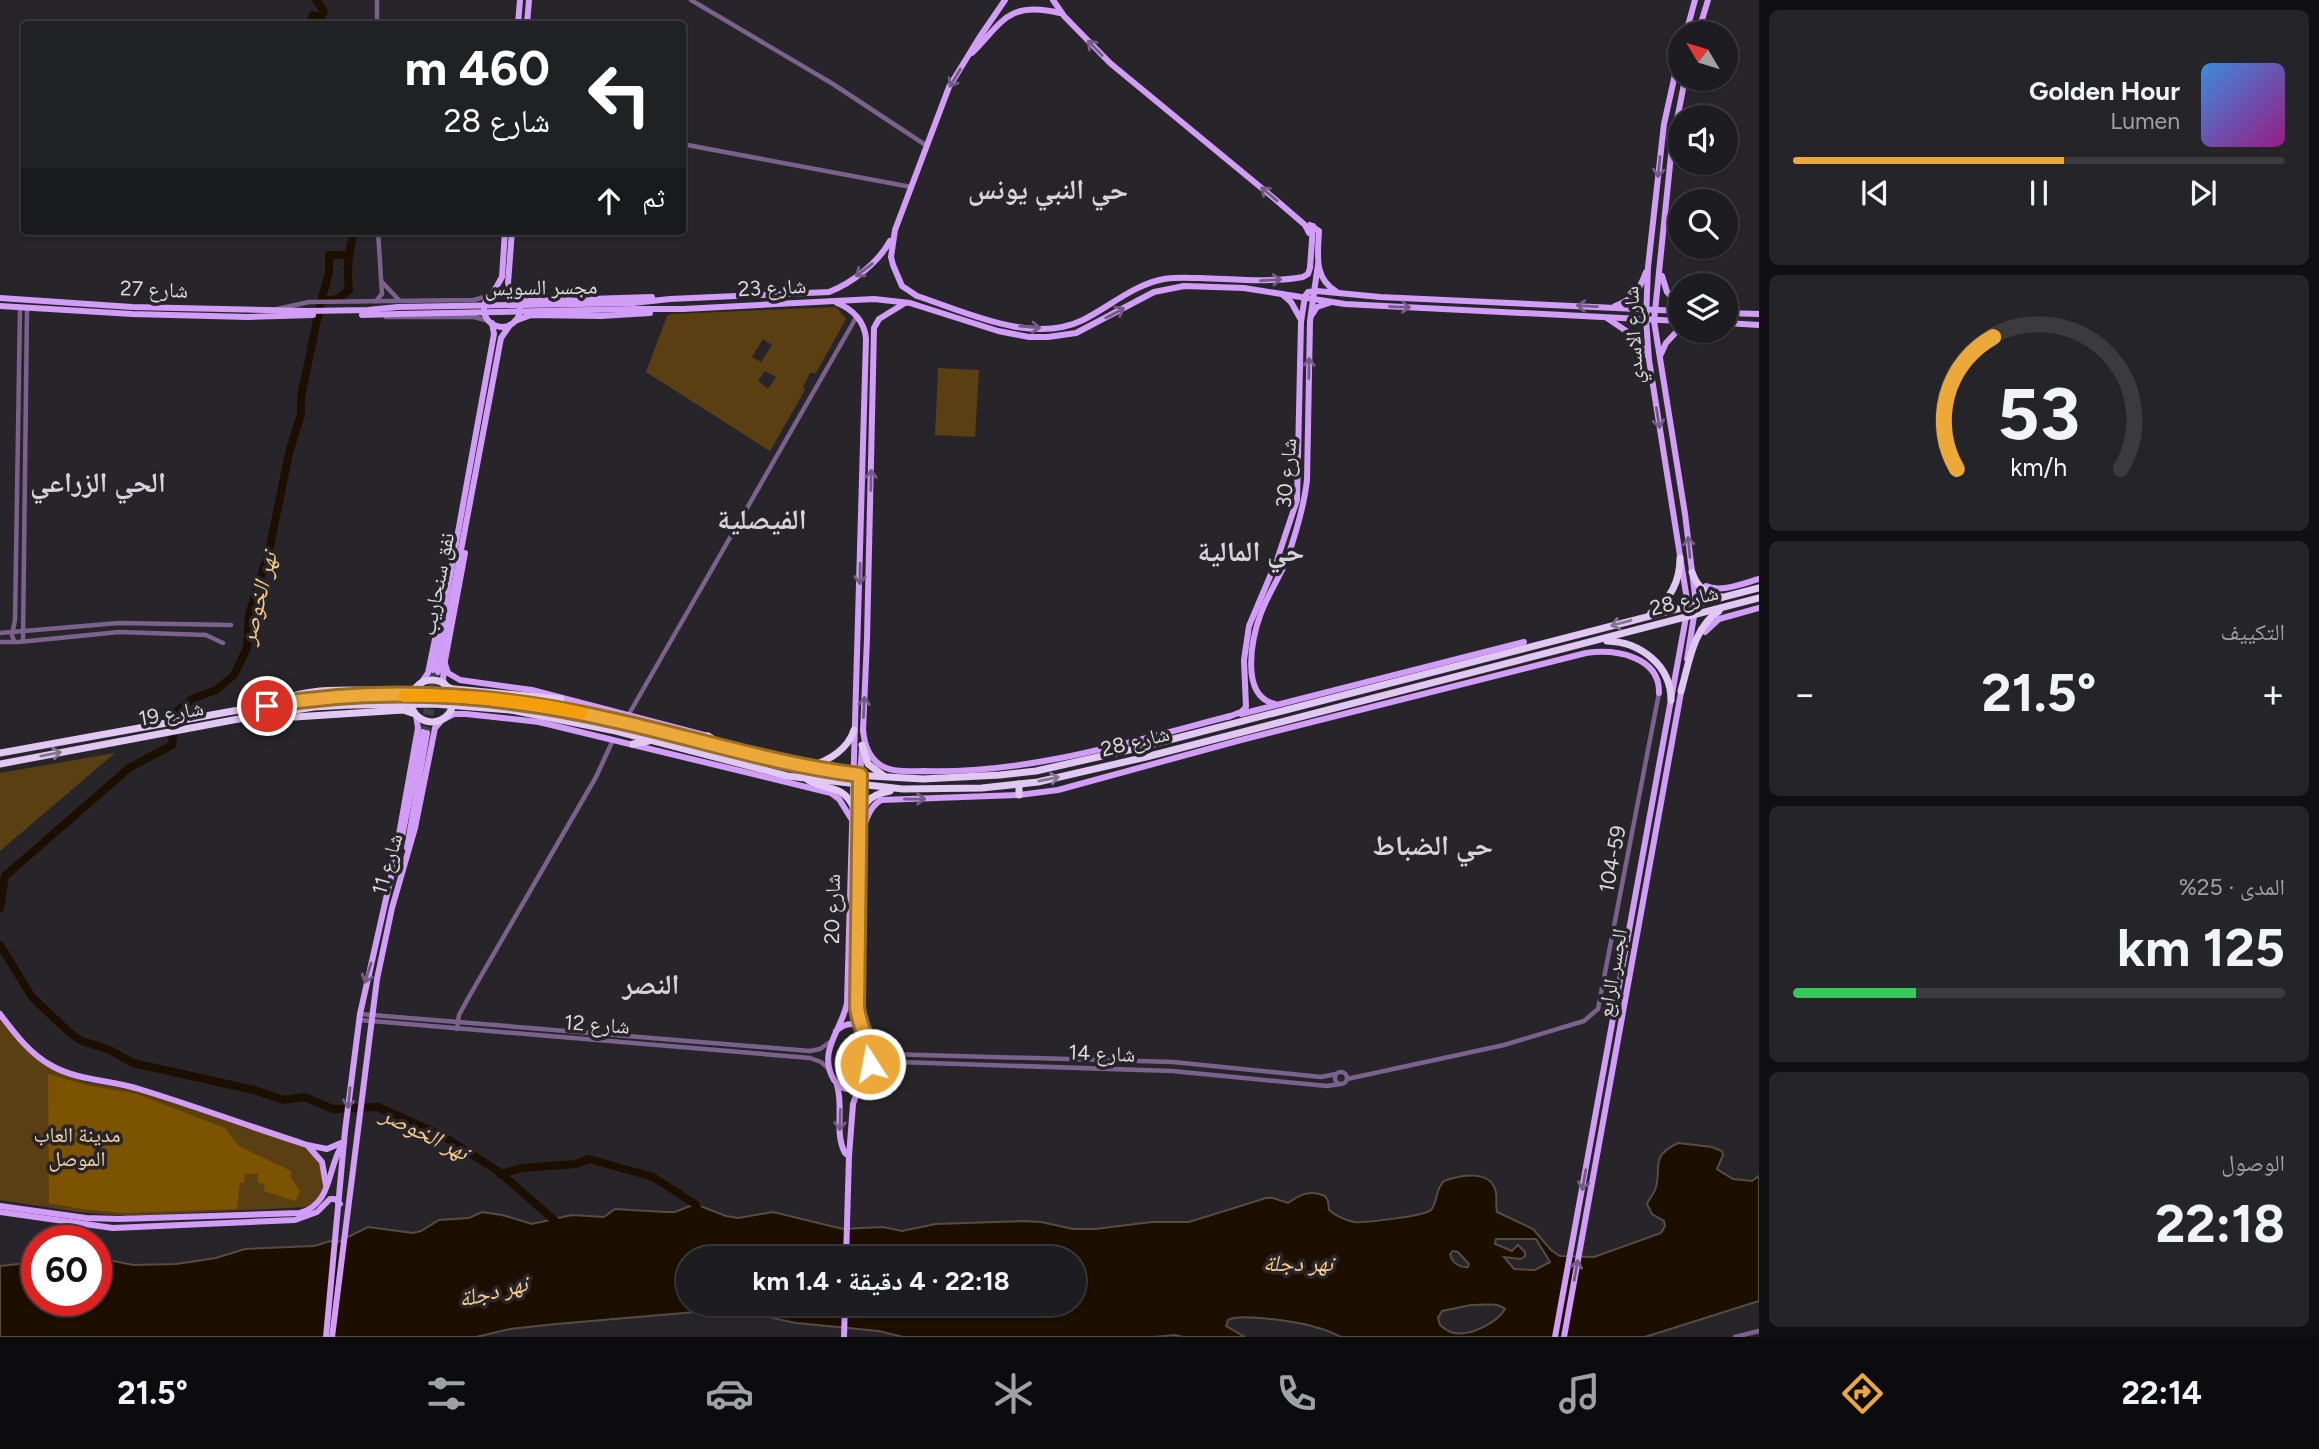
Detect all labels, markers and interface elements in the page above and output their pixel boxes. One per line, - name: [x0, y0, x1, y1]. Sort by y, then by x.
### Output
- north arrow: [1668, 21, 1738, 91]
- map controls: [1668, 21, 1738, 343]
- text: 460 m: [404, 38, 550, 97]
- one-way arrow: [1086, 40, 1103, 57]
- icon: left: [574, 49, 665, 140]
- one-way arrow: [948, 67, 962, 87]
- text: Golden Hour: [2029, 75, 2180, 107]
- text: شارع 28: [444, 102, 550, 140]
- button: sound: [1668, 105, 1738, 175]
- text: Lumen: [2110, 107, 2180, 135]
- one-way arrow: [1652, 156, 1665, 178]
- district label: حي النبي يونس: [968, 172, 1128, 212]
- icon: previous: [1856, 174, 1894, 212]
- icon: pause: [2020, 174, 2058, 212]
- icon: next: [2184, 174, 2222, 212]
- icon: ahead: [590, 182, 628, 220]
- text: ثم: [642, 182, 665, 214]
- one-way arrow: [1260, 186, 1278, 202]
- button: search: [1668, 189, 1738, 259]
- one-way arrow: [855, 262, 873, 277]
- street label: شارع 23: [737, 273, 807, 302]
- one-way arrow: [1259, 273, 1282, 286]
- button: layers: [1668, 273, 1738, 343]
- street label: مجسر السويس: [484, 274, 598, 301]
- street label: شارع 27: [119, 275, 188, 304]
- street label: شارع الاسدي: [1618, 285, 1652, 384]
- one-way arrow: [1576, 300, 1599, 313]
- one-way arrow: [1388, 301, 1411, 314]
- one-way arrow: [1104, 305, 1125, 319]
- one-way arrow: [1018, 321, 1041, 334]
- one-way arrow: [1302, 357, 1316, 380]
- text: 53: [1998, 371, 2080, 458]
- one-way arrow: [1652, 406, 1665, 429]
- street label: شارع 30: [1270, 437, 1302, 509]
- text: km/h: [2010, 452, 2068, 482]
- district label: الحي الزراعي: [30, 465, 166, 505]
- one-way arrow: [864, 469, 878, 492]
- district label: الفيصلية: [717, 502, 807, 536]
- street label: نفق سنحاريب: [415, 530, 460, 638]
- district label: حي المالية: [1197, 534, 1305, 574]
- one-way arrow: [1682, 537, 1695, 559]
- water label: نهر الخوصر: [233, 546, 284, 649]
- one-way arrow: [854, 562, 867, 585]
- street label: شارع 28: [1647, 579, 1721, 622]
- one-way arrow: [1611, 617, 1633, 630]
- text: التكييف: [2220, 618, 2285, 646]
- text: 21.5°: [1982, 662, 2096, 724]
- text: −: [1793, 671, 1817, 717]
- text: +: [2261, 671, 2285, 717]
- pin: [237, 676, 297, 736]
- icon: arrive: [248, 687, 286, 725]
- street label: شارع 19: [136, 695, 206, 732]
- one-way arrow: [857, 696, 870, 719]
- street label: شارع 28: [1098, 720, 1172, 763]
- one-way arrow: [39, 747, 62, 761]
- one-way arrow: [1037, 772, 1060, 786]
- one-way arrow: [903, 792, 926, 805]
- street label: 104-59: [1593, 823, 1631, 895]
- district label: حي الضباط: [1373, 828, 1493, 868]
- street label: شارع 11: [366, 831, 409, 898]
- text: المدى · 25%: [2179, 873, 2285, 901]
- street label: شارع 20: [819, 874, 846, 944]
- text: 125 km: [2117, 917, 2285, 979]
- street label: الجسر الرابع: [1592, 927, 1633, 1020]
- one-way arrow: [361, 962, 374, 984]
- district label: النصر: [622, 967, 679, 1001]
- street label: شارع 12: [563, 1009, 631, 1040]
- position arrow: [833, 1027, 907, 1101]
- street label: شارع 14: [1068, 1039, 1136, 1068]
- one-way arrow: [342, 1086, 355, 1109]
- water label: نهر الخوصر: [375, 1099, 476, 1168]
- one-way arrow: [833, 1108, 847, 1131]
- park label: مدينة العاب الموصل: [33, 1122, 121, 1172]
- text: الوصول: [2221, 1149, 2285, 1177]
- one-way arrow: [1576, 1168, 1590, 1191]
- text: 22:18: [2155, 1193, 2285, 1255]
- speed limit sign: 60: [21, 1225, 112, 1316]
- water label: نهر دجلة: [1263, 1249, 1336, 1277]
- one-way arrow: [1570, 1259, 1583, 1282]
- text: 22:18 · 4 دقيقة · 1.4 km: [752, 1265, 1010, 1297]
- water label: نهر دجلة: [456, 1268, 534, 1313]
- icon: filters: [422, 1369, 471, 1418]
- icon: car: [705, 1369, 754, 1418]
- icon: climate: [989, 1369, 1038, 1418]
- icon: phone: [1272, 1369, 1321, 1418]
- icon: music: [1555, 1369, 1604, 1418]
- icon: directions: [1838, 1369, 1887, 1418]
- text: 21.5°: [117, 1374, 188, 1412]
- text: 22:14: [2121, 1374, 2202, 1412]

